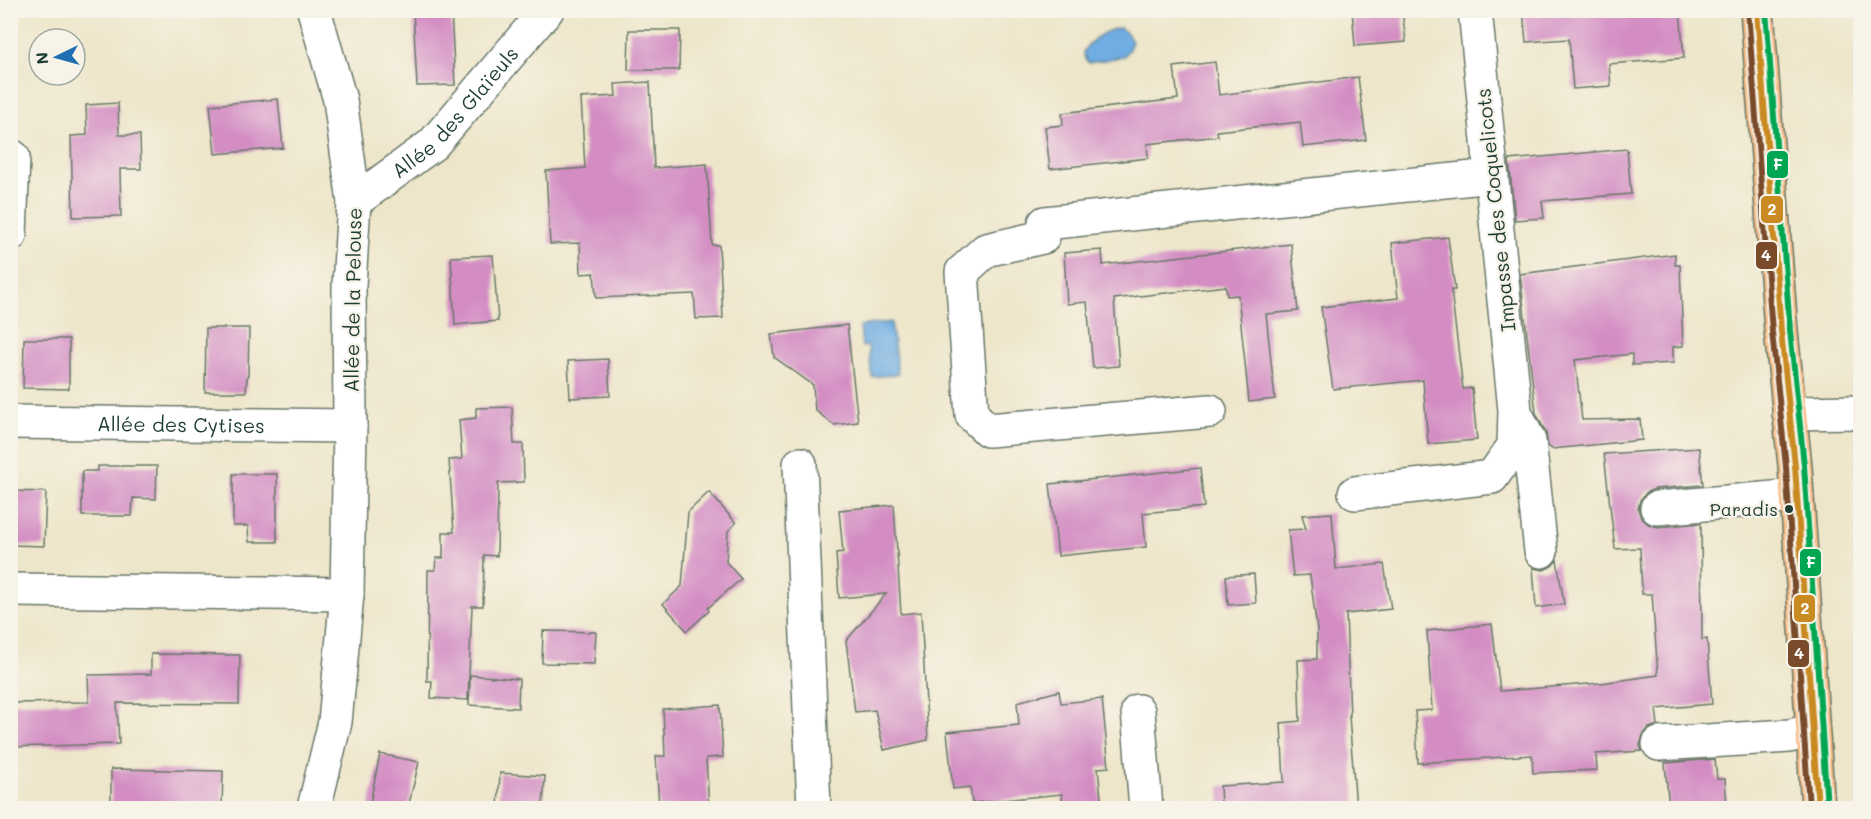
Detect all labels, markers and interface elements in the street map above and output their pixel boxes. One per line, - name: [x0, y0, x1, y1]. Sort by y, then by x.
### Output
- north arrow: [27, 27, 87, 87]
- street label: Allée des Glaïeuls: [386, 41, 524, 183]
- text: N: [31, 51, 53, 65]
- street label: Impasse des Coquelicots: [1469, 87, 1521, 333]
- line badge: F: [1766, 150, 1789, 179]
- text: F: [1773, 153, 1783, 174]
- line badge: 2: [1760, 195, 1784, 224]
- text: 2: [1768, 198, 1777, 219]
- street label: Allée de la Pelouse: [337, 207, 367, 393]
- line badge: 4: [1755, 241, 1778, 270]
- text: 4: [1761, 244, 1771, 265]
- street label: Allée des Cytises: [97, 410, 265, 438]
- place label: Paradis: [1710, 497, 1778, 521]
- marker: Paradis: [1783, 503, 1795, 515]
- line badge: F: [1799, 548, 1822, 577]
- text: F: [1806, 551, 1816, 572]
- line badge: 2: [1793, 594, 1816, 623]
- text: 2: [1801, 597, 1810, 618]
- line badge: 4: [1787, 639, 1810, 668]
- text: 4: [1794, 642, 1804, 663]

